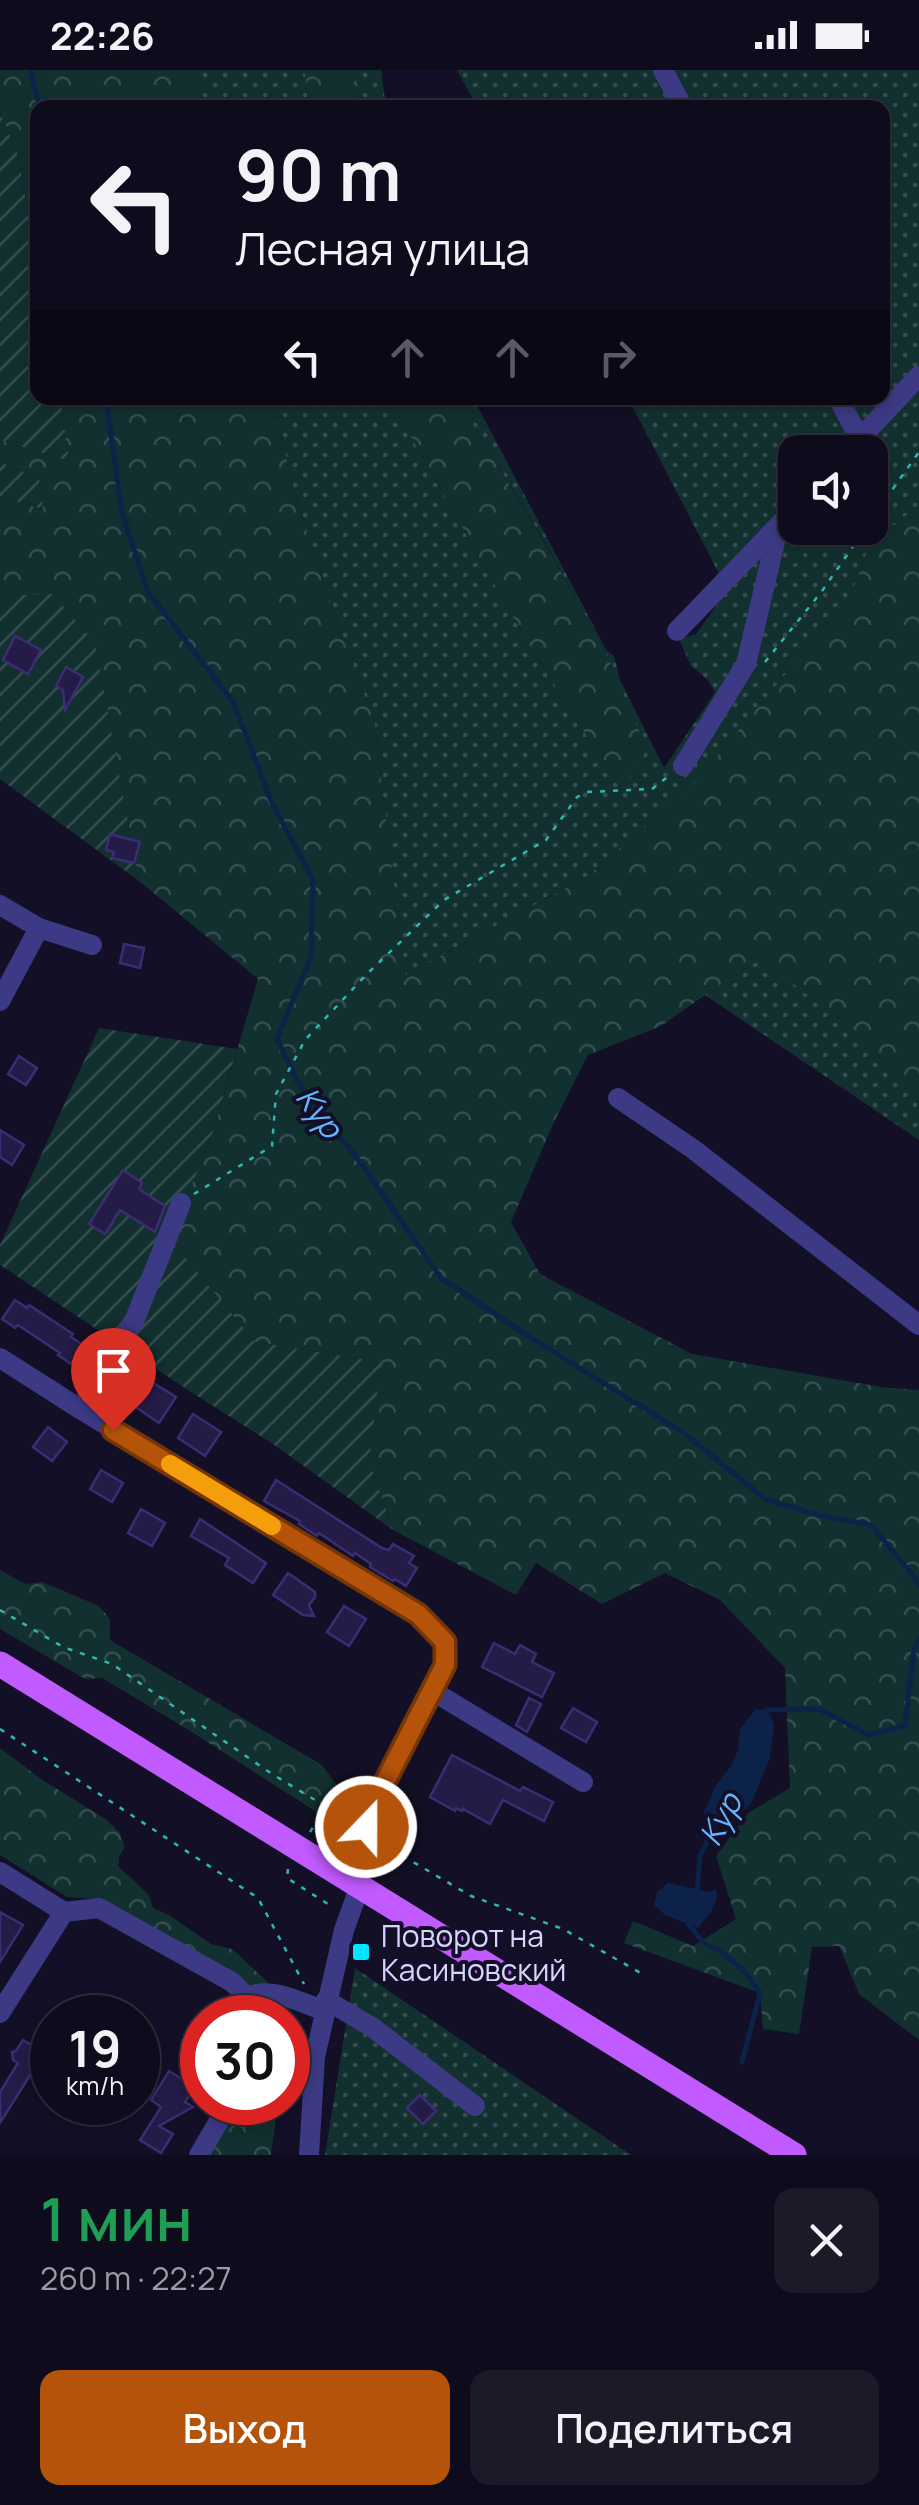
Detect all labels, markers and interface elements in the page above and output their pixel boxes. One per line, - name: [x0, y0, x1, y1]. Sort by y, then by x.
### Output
- text: 22:26: [50, 9, 155, 61]
- text: 90 m: [235, 126, 402, 222]
- icon: left: [70, 140, 200, 270]
- text: Лесная улица: [235, 217, 530, 279]
- icon: left: [275, 330, 330, 385]
- icon: ahead: [380, 330, 435, 385]
- icon: ahead: [485, 330, 540, 385]
- icon: right: [590, 330, 645, 385]
- map controls: [778, 435, 888, 545]
- button: sound: [778, 435, 888, 545]
- water label: Кур: [287, 1077, 355, 1148]
- pin: [71, 1328, 156, 1431]
- icon: arrive: [86, 1343, 141, 1398]
- position arrow: [314, 1775, 418, 1879]
- water label: Кур: [688, 1783, 753, 1853]
- place label: Поворот на Касиновский: [381, 1915, 566, 1990]
- marker: Поворот на Касиновский: [350, 1941, 372, 1963]
- speed limit sign: 30: [180, 1995, 310, 2125]
- text: 19: [69, 2014, 121, 2082]
- text: km/h: [66, 2068, 124, 2103]
- text: 1 мин: [40, 2177, 193, 2259]
- button: close: [774, 2188, 879, 2293]
- text: 260 m · 22:27: [40, 2256, 232, 2300]
- button: Выход: [40, 2370, 450, 2485]
- button: Поделиться: [470, 2370, 879, 2485]

